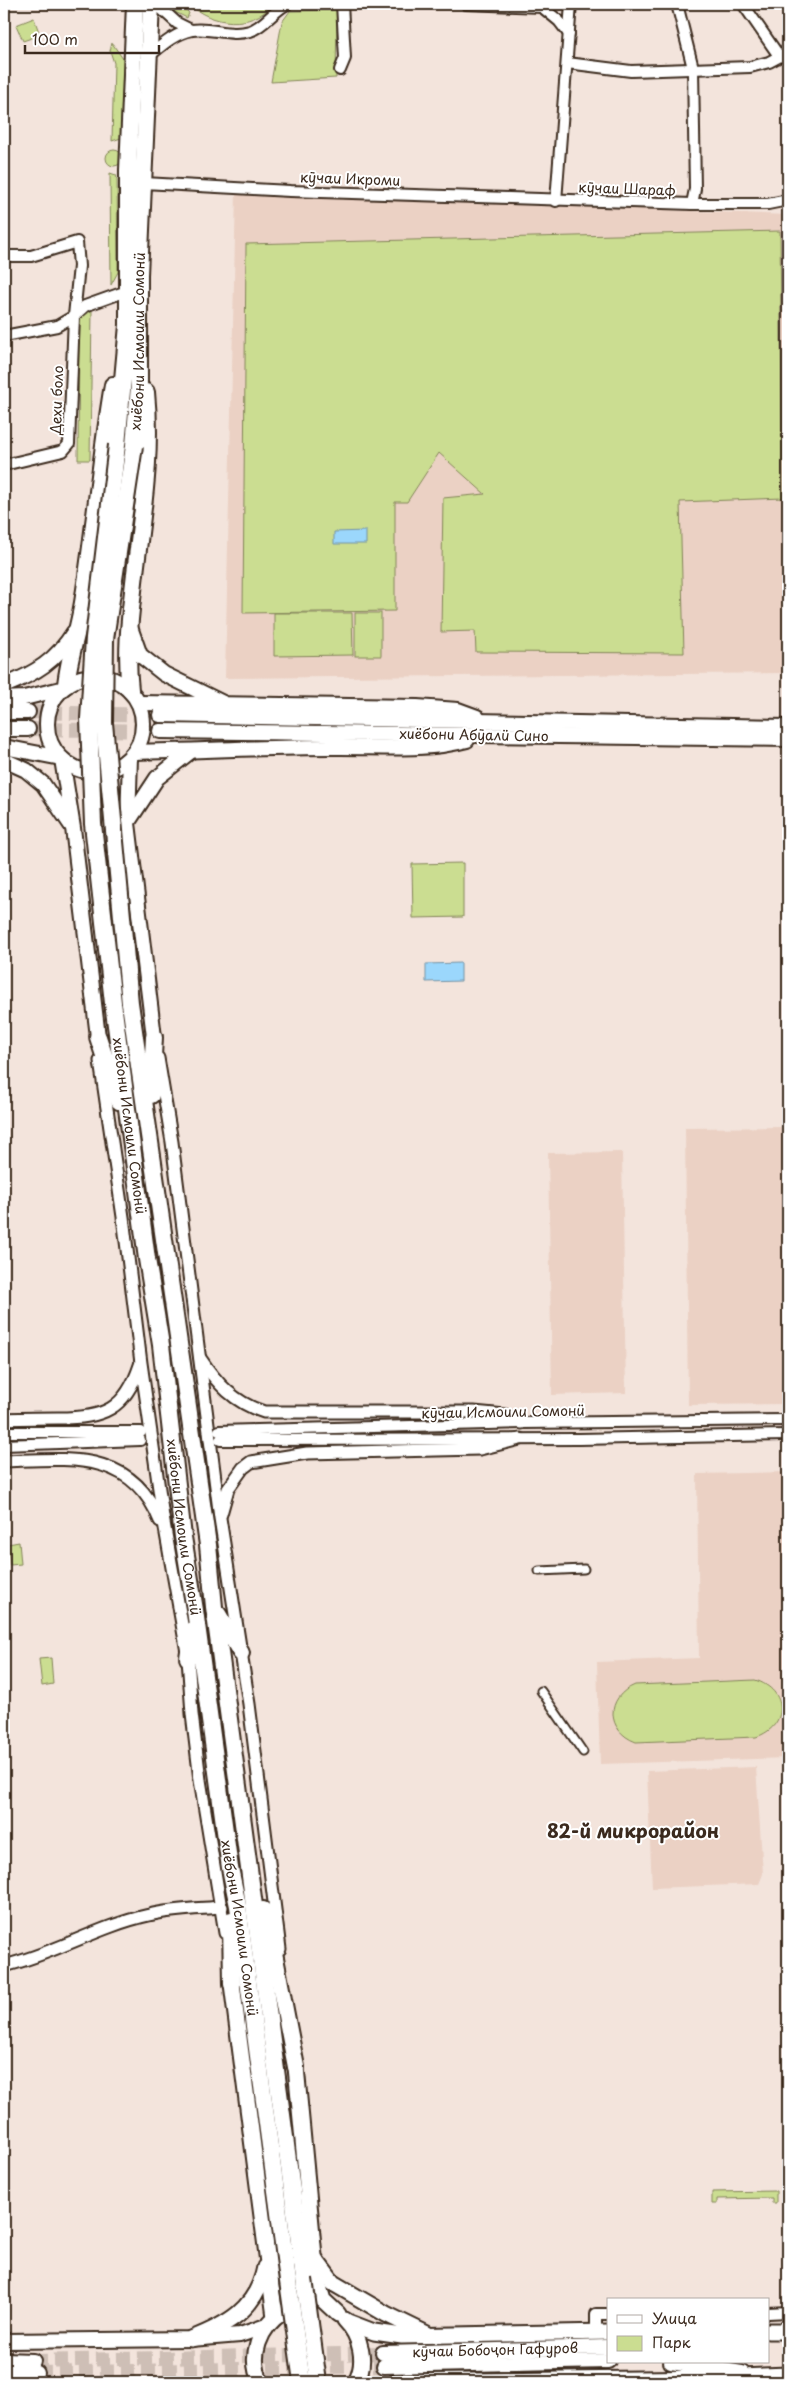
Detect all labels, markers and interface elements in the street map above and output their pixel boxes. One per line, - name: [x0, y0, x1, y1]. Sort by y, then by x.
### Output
- scale bar: [25, 22, 159, 54]
- text: 100 m: [32, 27, 78, 50]
- street label: кӯчаи Икроми: [300, 166, 401, 191]
- street label: кӯчаи Шараф: [578, 176, 676, 201]
- street label: хиёбони Исмоили Сомонӣ: [124, 252, 150, 431]
- street label: Дехи боло: [45, 365, 68, 436]
- street label: хиёбони Абӯалӣ Сино: [399, 723, 549, 746]
- street label: хиёбони Исмоили Сомонӣ: [108, 1036, 152, 1215]
- street label: кӯчаи Исмоили Сомонӣ: [421, 1400, 585, 1423]
- street label: хиёбони Исмоили Сомонӣ: [162, 1438, 207, 1617]
- district label: 82-й микрорайон: [547, 1816, 719, 1844]
- street label: хиёбони Исмоили Сомонӣ: [216, 1839, 264, 2017]
- legend: [607, 2298, 770, 2364]
- text: Улица: [652, 2306, 697, 2329]
- text: Парк: [652, 2330, 691, 2353]
- street label: кӯчаи Бобоҷон Гафуров: [412, 2337, 578, 2362]

